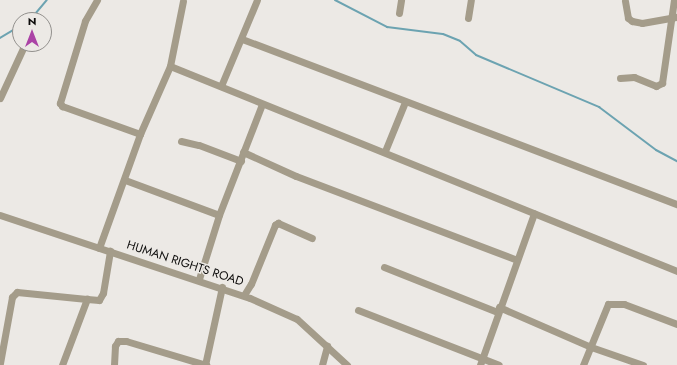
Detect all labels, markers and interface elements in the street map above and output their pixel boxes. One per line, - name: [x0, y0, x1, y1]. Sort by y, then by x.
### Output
- north arrow: [12, 12, 52, 52]
- text: N: [28, 13, 36, 29]
- street label: HUMAN RIGHTS ROAD: [125, 238, 245, 290]

